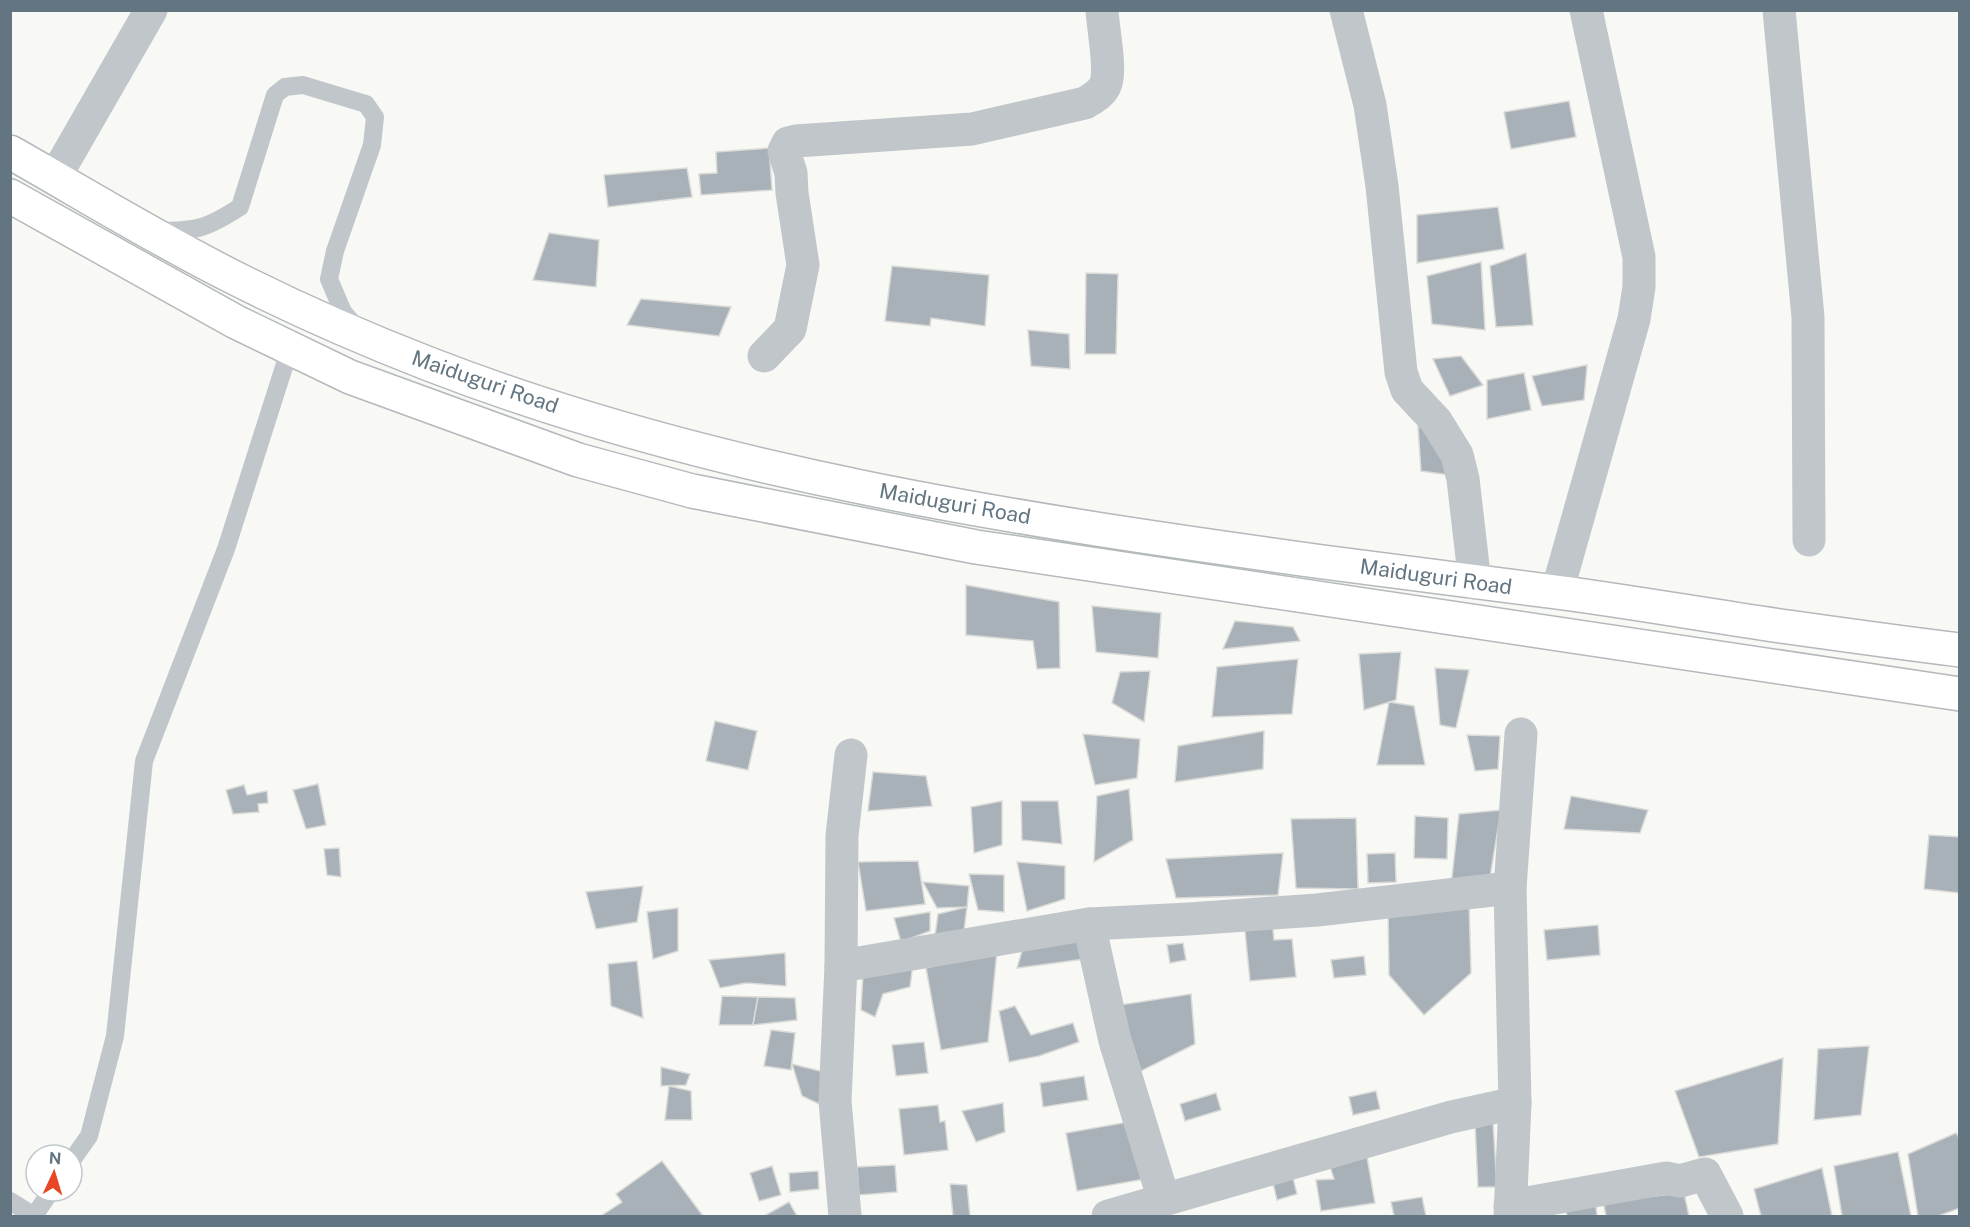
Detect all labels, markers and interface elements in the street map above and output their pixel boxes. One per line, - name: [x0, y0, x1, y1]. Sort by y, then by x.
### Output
- street label: Maiduguri Road: [409, 345, 562, 418]
- street label: Maiduguri Road: [877, 478, 1033, 529]
- street label: Maiduguri Road: [1358, 553, 1514, 600]
- north arrow: [24, 1143, 84, 1203]
- text: N: [48, 1149, 62, 1168]

